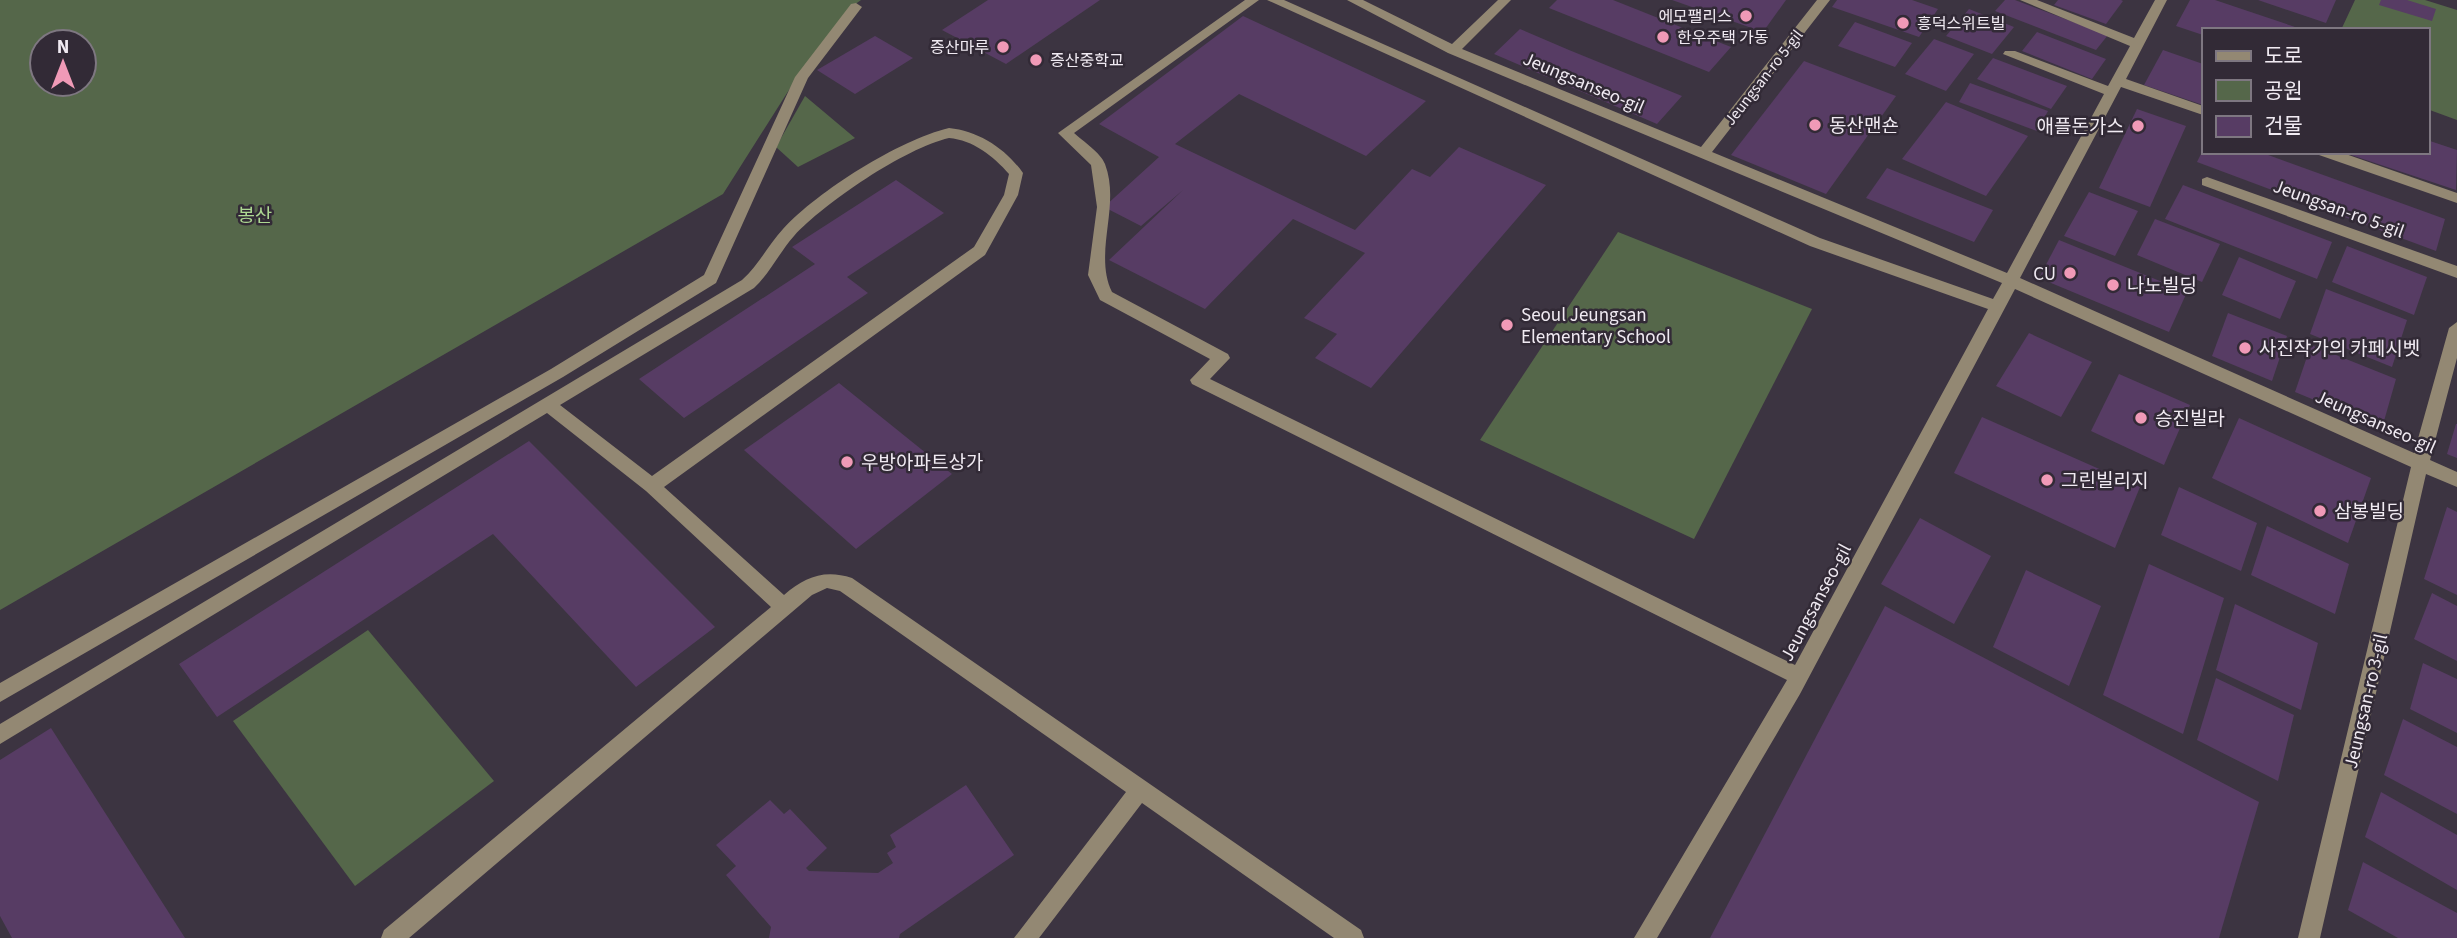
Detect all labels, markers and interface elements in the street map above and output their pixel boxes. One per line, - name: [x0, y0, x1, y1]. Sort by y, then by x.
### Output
- place label: 에모팰리스: [1658, 6, 1732, 28]
- marker: 에모팰리스: [1738, 8, 1754, 24]
- place label: 흥덕스위트빌: [1917, 13, 2005, 35]
- marker: 흥덕스위트빌: [1895, 15, 1911, 31]
- street label: Jeungsan-ro 5-gil: [1719, 25, 1808, 130]
- place label: 한우주택 가동: [1677, 27, 1769, 49]
- north arrow: [28, 28, 98, 98]
- legend: [2202, 28, 2429, 154]
- marker: 한우주택 가동: [1655, 29, 1671, 45]
- text: N: [57, 34, 69, 61]
- place label: 증산마루: [930, 37, 989, 59]
- marker: 증산마루: [995, 39, 1011, 55]
- text: 도로: [2264, 41, 2303, 71]
- street label: Jeungsanseo-gil: [1519, 46, 1648, 121]
- place label: 증산중학교: [1050, 50, 1124, 72]
- marker: 증산중학교: [1028, 52, 1044, 68]
- text: 공원: [2264, 76, 2303, 106]
- text: 건물: [2264, 111, 2303, 141]
- place label: 동산맨숀: [1829, 113, 1899, 140]
- place label: 애플돈가스: [2037, 114, 2124, 141]
- marker: 동산맨숀: [1807, 117, 1823, 133]
- marker: 애플돈가스: [2130, 118, 2146, 134]
- street label: Jeungsan-ro 5-gil: [2269, 173, 2408, 246]
- park label: 봉산: [238, 203, 272, 230]
- place label: CU: [2033, 261, 2056, 288]
- marker: CU: [2062, 265, 2078, 281]
- place label: 나노빌딩: [2127, 273, 2197, 300]
- marker: 나노빌딩: [2105, 277, 2121, 293]
- place label: Seoul Jeungsan Elementary School: [1521, 302, 1671, 351]
- marker: Seoul Jeungsan Elementary School: [1499, 317, 1515, 333]
- place label: 사진작가의 카페시벳: [2259, 336, 2420, 363]
- marker: 사진작가의 카페시벳: [2237, 340, 2253, 356]
- street label: Jeungsanseo-gil: [2311, 384, 2440, 461]
- place label: 승진빌라: [2155, 406, 2225, 433]
- marker: 승진빌라: [2133, 410, 2149, 426]
- place label: 우방아파트상가: [861, 450, 983, 477]
- marker: 우방아파트상가: [839, 454, 855, 470]
- place label: 그린빌리지: [2061, 468, 2148, 495]
- marker: 그린빌리지: [2039, 472, 2055, 488]
- place label: 삼봉빌딩: [2334, 499, 2404, 526]
- marker: 삼봉빌딩: [2312, 503, 2328, 519]
- street label: Jeungsanseo-gil: [1774, 539, 1859, 666]
- street label: Jeungsan-ro 3-gil: [2338, 631, 2395, 771]

